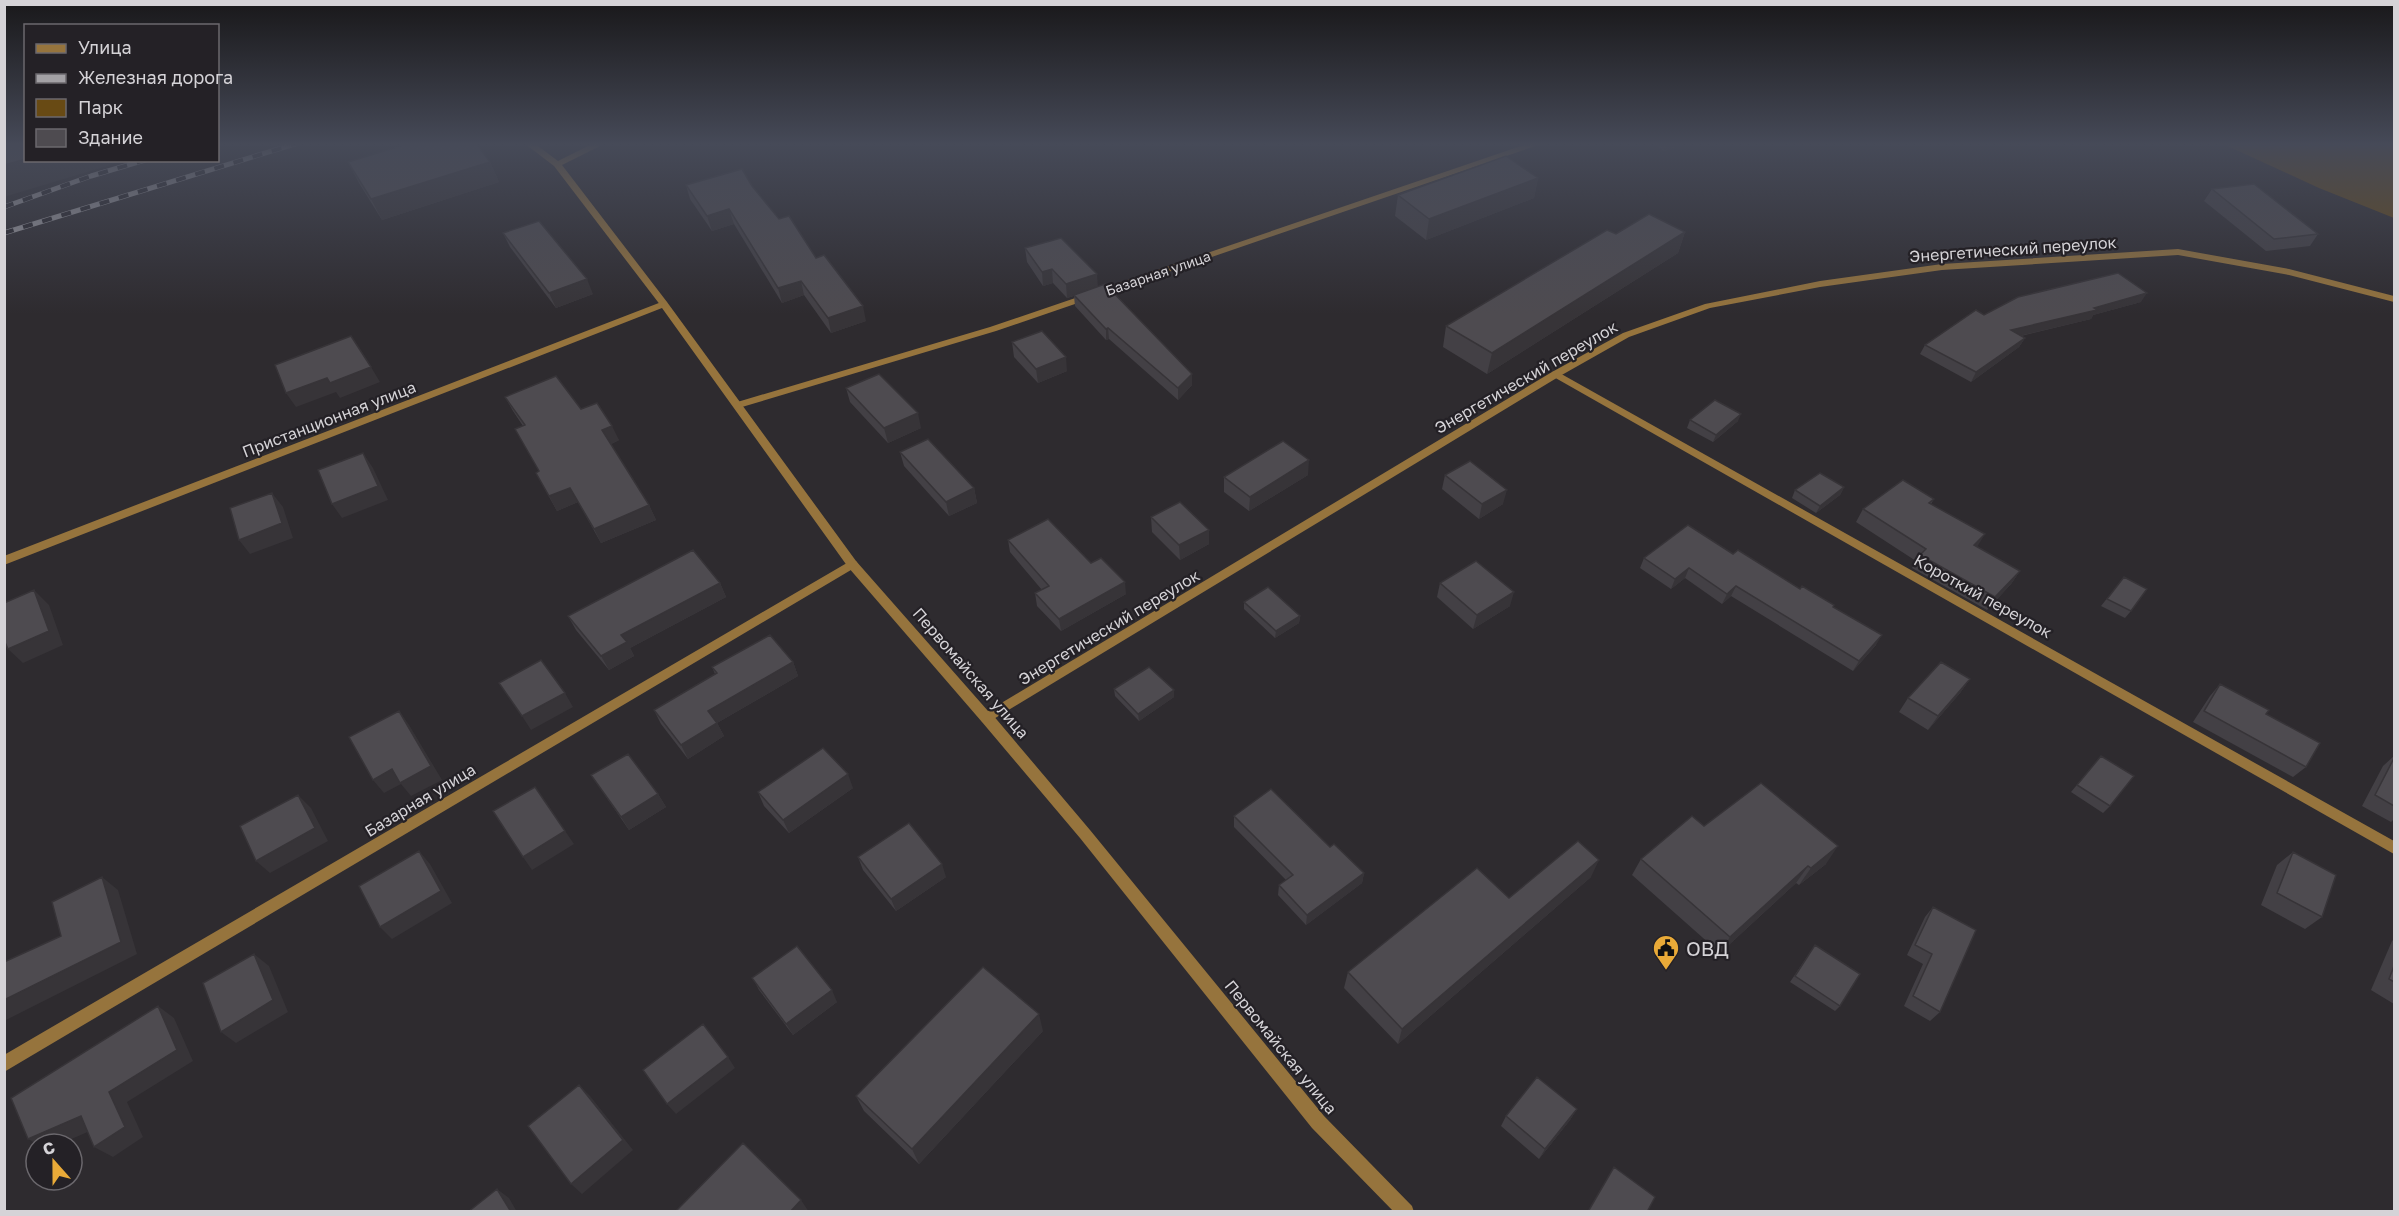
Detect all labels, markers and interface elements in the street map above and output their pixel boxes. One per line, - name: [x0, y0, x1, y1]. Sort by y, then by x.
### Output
- legend: [24, 24, 219, 162]
- text: Улица: [78, 36, 132, 58]
- text: Железная дорога: [78, 66, 233, 88]
- text: Парк: [78, 96, 123, 118]
- text: Здание: [78, 126, 143, 148]
- street label: Энергетический переулок: [1909, 232, 2117, 266]
- street label: Базарная улица: [1103, 247, 1213, 299]
- street label: Энергетический переулок: [1431, 316, 1621, 438]
- street label: Пристанционная улица: [239, 377, 419, 461]
- street label: Короткий переулок: [1910, 550, 2056, 642]
- street label: Энергетический переулок: [1015, 565, 1203, 689]
- street label: Первомайская улица: [909, 603, 1033, 743]
- street label: Базарная улица: [361, 759, 479, 841]
- public building icon: ОВД: [1651, 933, 1681, 971]
- place label: ОВД: [1686, 936, 1729, 960]
- street label: Первомайская улица: [1221, 976, 1341, 1118]
- north arrow: [24, 1132, 84, 1192]
- text: С: [40, 1137, 58, 1159]

